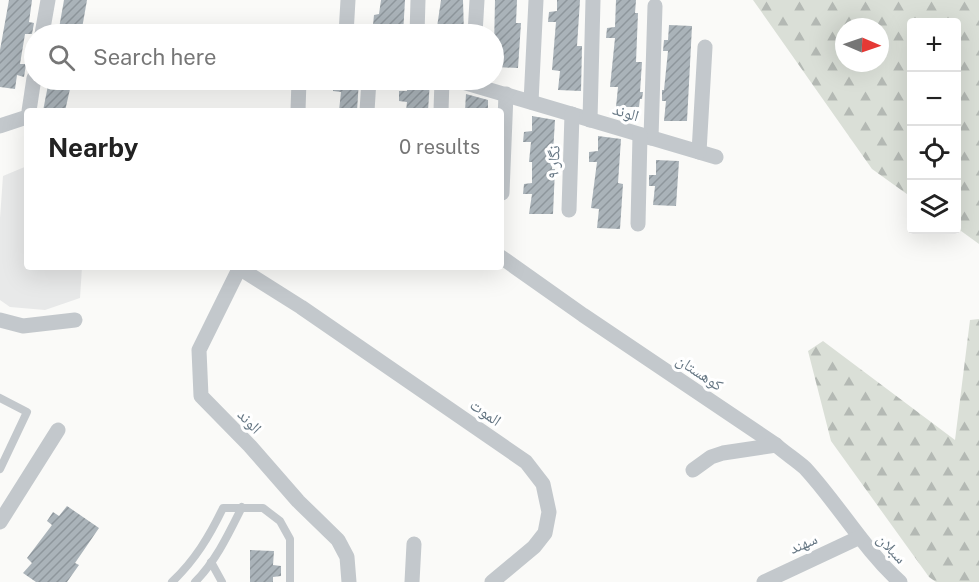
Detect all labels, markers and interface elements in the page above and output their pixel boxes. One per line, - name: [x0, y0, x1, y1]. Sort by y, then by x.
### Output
- north arrow: [835, 18, 889, 72]
- map controls: [907, 18, 961, 234]
- button: +: [907, 18, 961, 72]
- search box: [24, 24, 504, 90]
- icon: search: [45, 41, 78, 74]
- text: Search here: [93, 44, 217, 70]
- button: −: [907, 72, 961, 126]
- street label: الوند: [610, 99, 641, 125]
- button: locate: [907, 126, 961, 180]
- text: Nearby: [48, 132, 138, 163]
- text: 0 results: [399, 135, 480, 159]
- street label: نگار ۹: [543, 145, 564, 179]
- button: layers: [907, 180, 961, 234]
- street label: کوهستان: [672, 350, 727, 396]
- street label: الموت: [466, 395, 505, 430]
- street label: الوند: [234, 405, 266, 438]
- street label: سهند: [786, 529, 820, 558]
- street label: سبلان: [872, 529, 910, 568]

